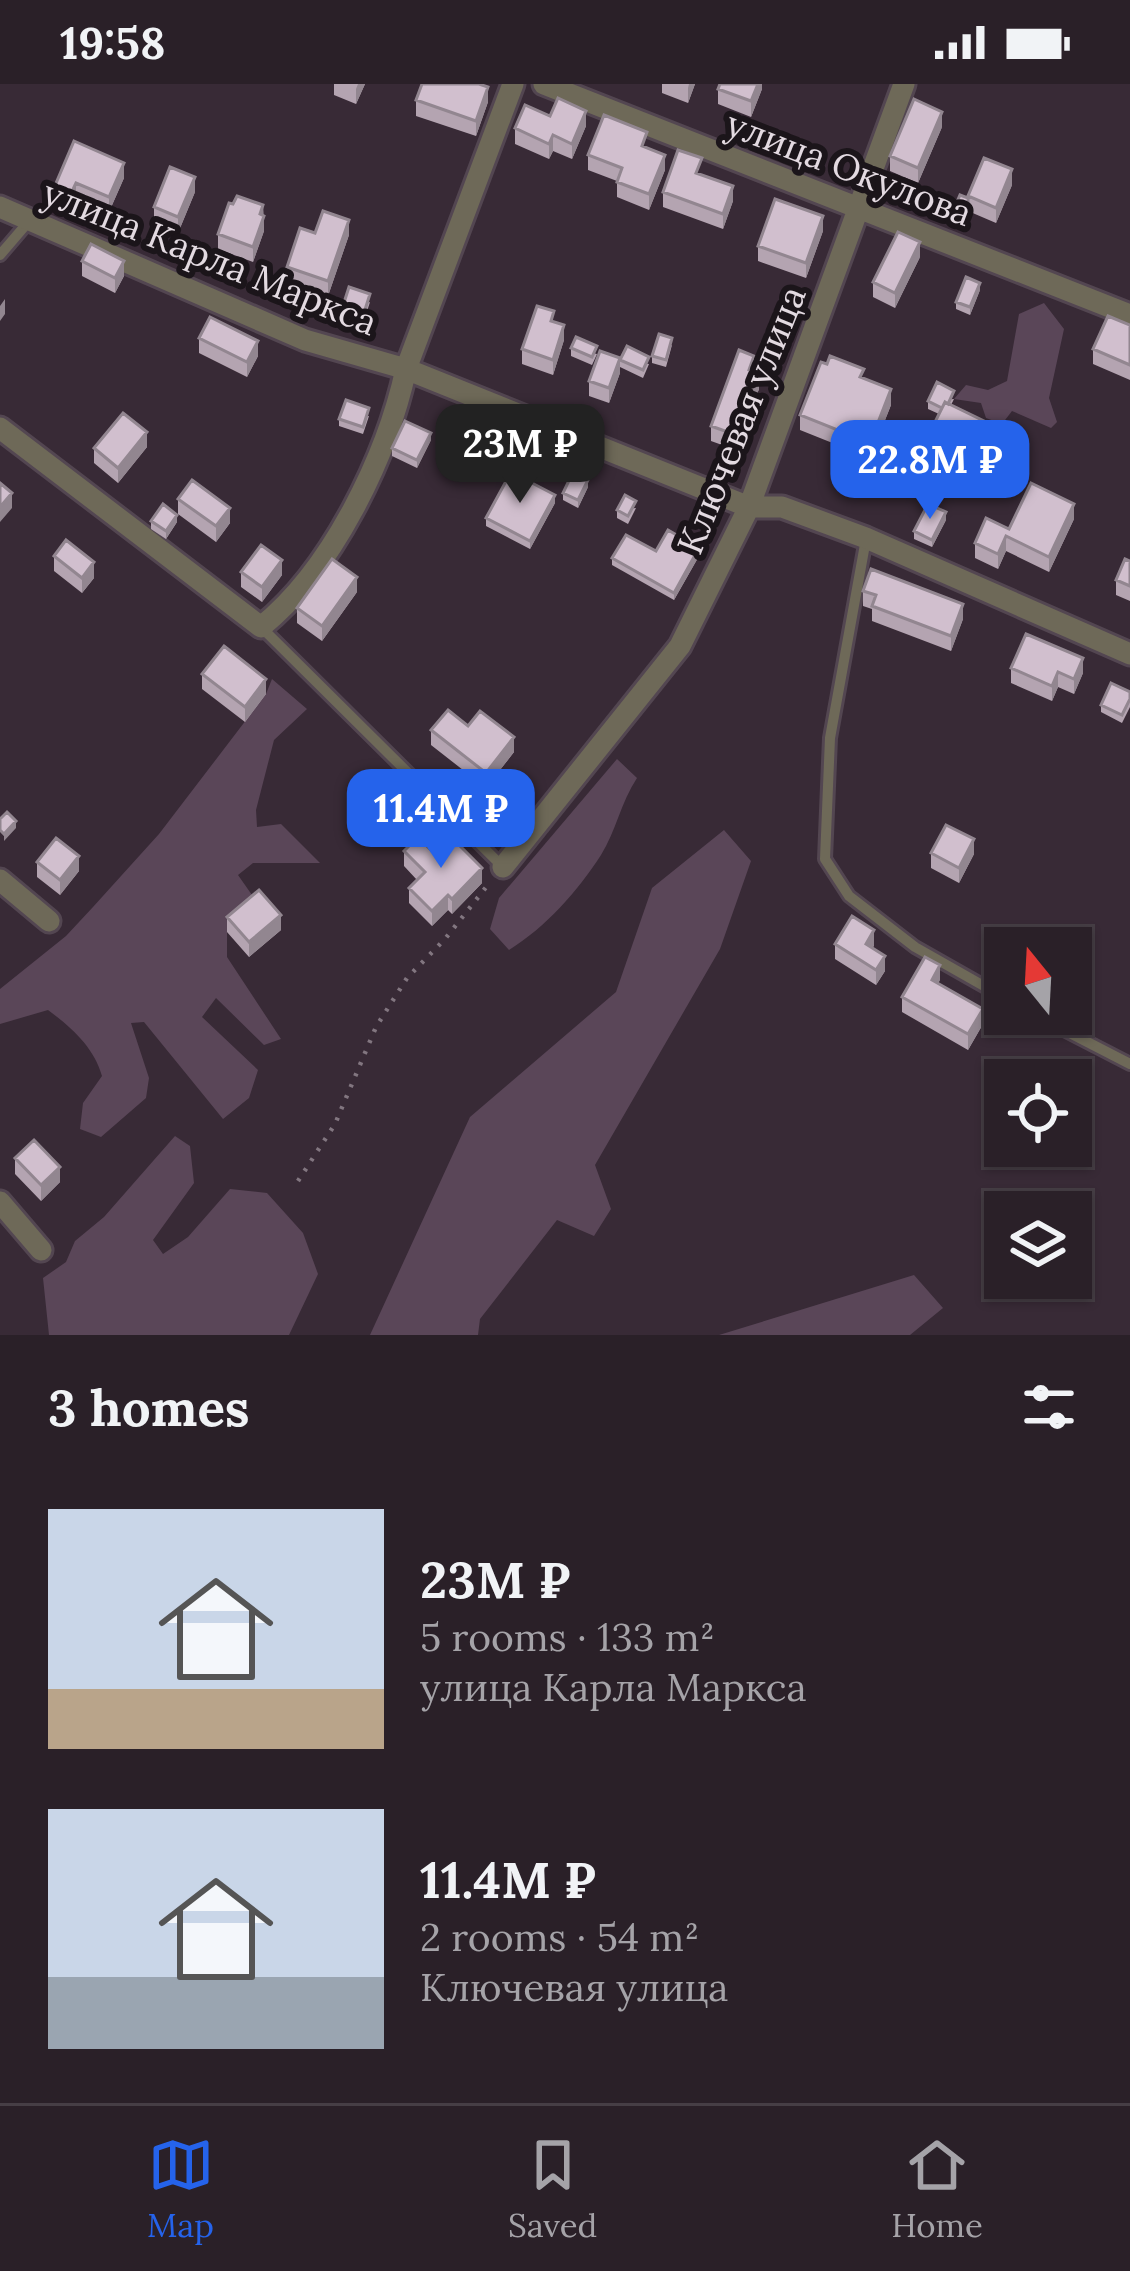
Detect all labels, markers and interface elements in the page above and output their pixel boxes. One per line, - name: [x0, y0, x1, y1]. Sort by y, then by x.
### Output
- text: 19:58: [60, 14, 165, 71]
- street label: улица Окулова: [720, 100, 978, 236]
- street label: улица Карла Маркса: [36, 169, 384, 345]
- street label: Ключевая улица: [666, 279, 816, 561]
- pin: 23M ₽: [436, 404, 604, 506]
- text: 23M ₽: [463, 418, 577, 468]
- pin: 22.8M ₽: [819, 420, 1041, 522]
- text: 22.8M ₽: [857, 434, 1003, 484]
- pin: 11.4M ₽: [330, 769, 552, 871]
- text: 11.4M ₽: [374, 783, 508, 833]
- north arrow: [984, 927, 1092, 1035]
- map controls: [984, 927, 1092, 1299]
- button: locate: [984, 1059, 1092, 1167]
- button: layers: [984, 1191, 1092, 1299]
- icon: filters: [1016, 1374, 1082, 1440]
- text: 3 homes: [48, 1375, 250, 1440]
- text: 23M ₽: [420, 1547, 570, 1612]
- icon: home: [144, 1557, 288, 1701]
- text: 5 rooms · 133 m²: [420, 1612, 715, 1662]
- text: улица Карла Маркса: [420, 1662, 807, 1712]
- text: 11.4M ₽: [420, 1847, 596, 1912]
- icon: home: [144, 1857, 288, 2001]
- text: 2 rooms · 54 m²: [420, 1912, 699, 1962]
- text: Ключевая улица: [420, 1962, 728, 2012]
- tab: Map: [147, 2132, 214, 2246]
- tab: Saved: [508, 2132, 597, 2246]
- tab: Home: [891, 2132, 983, 2246]

